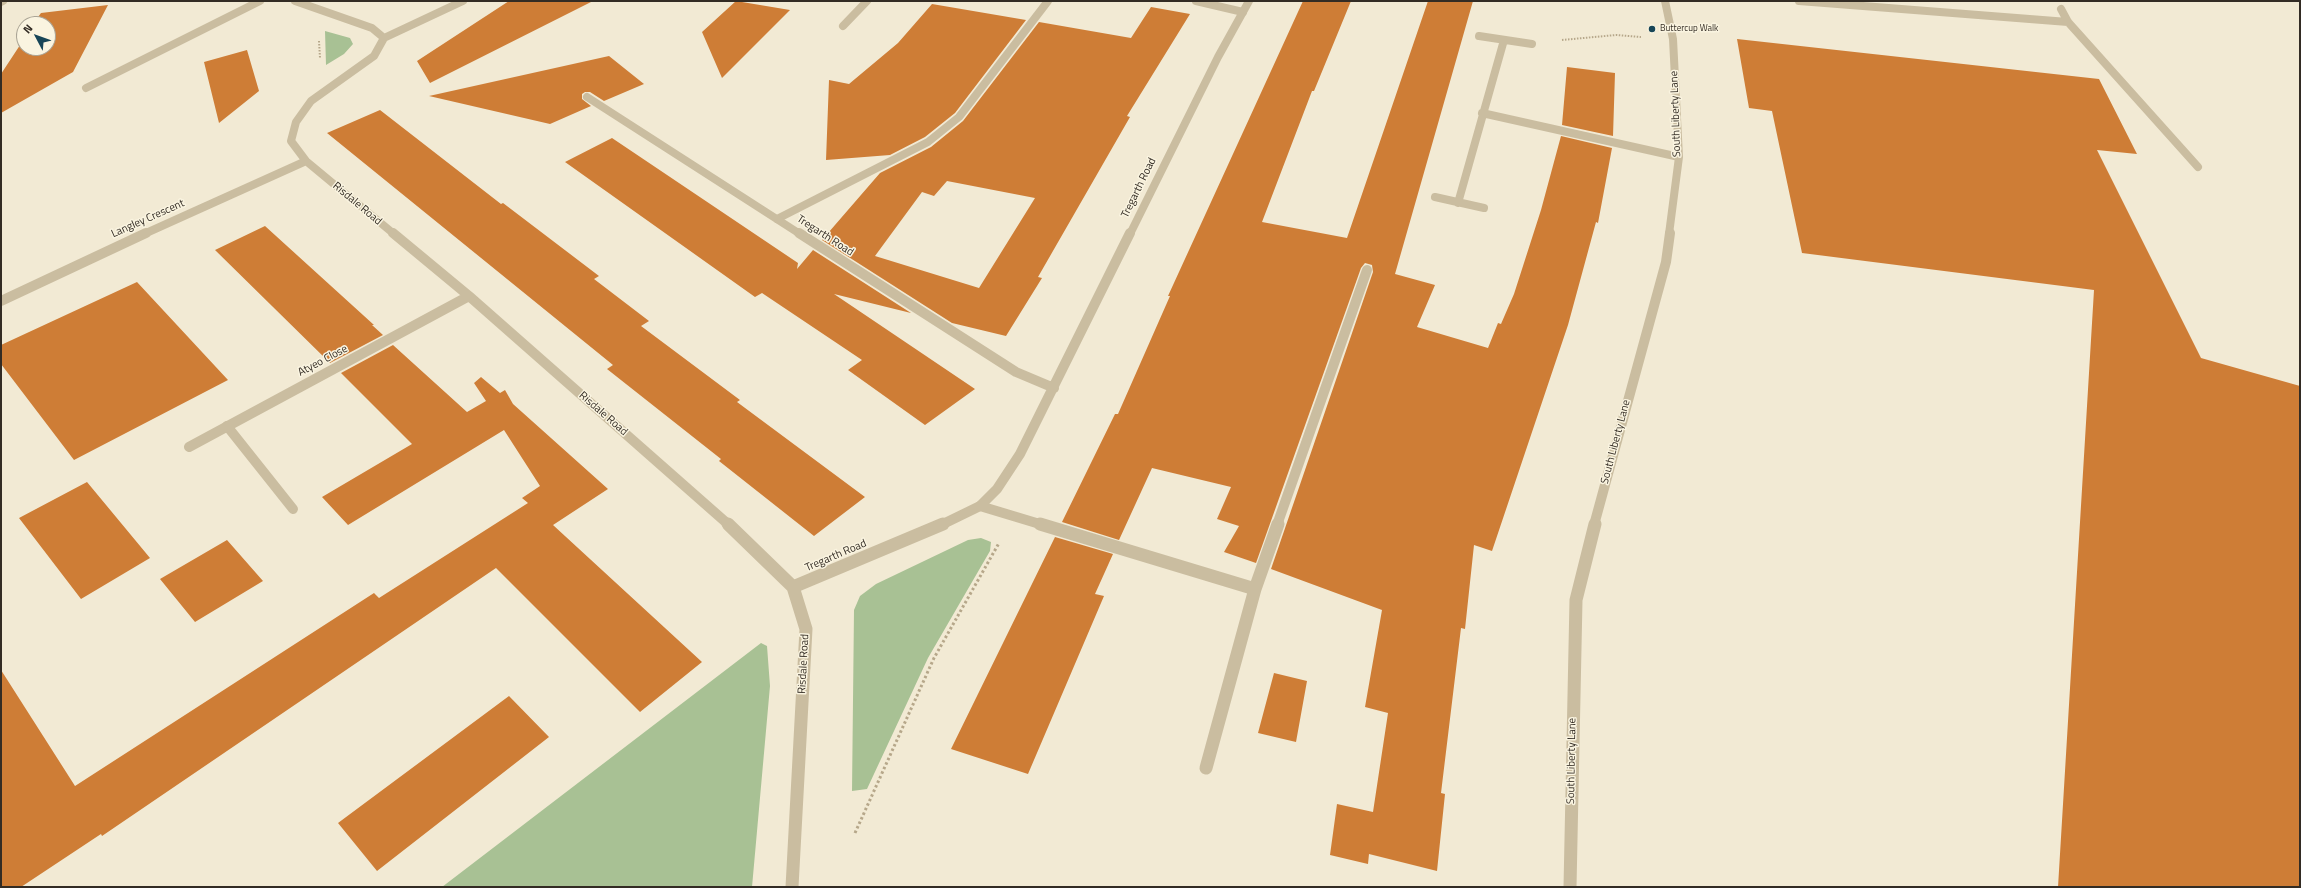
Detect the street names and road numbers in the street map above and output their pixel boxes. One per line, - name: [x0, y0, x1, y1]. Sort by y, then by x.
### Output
- street label: South Liberty Lane: [1668, 71, 1684, 157]
- street label: Tregarth Road: [1119, 156, 1159, 220]
- street label: Risdale Road: [330, 180, 384, 228]
- street label: Langley Crescent: [110, 197, 186, 241]
- street label: Tregarth Road: [794, 213, 856, 259]
- street label: Atyeo Close: [296, 342, 350, 380]
- street label: Risdale Road: [576, 389, 630, 439]
- street label: South Liberty Lane: [1598, 399, 1634, 485]
- street label: Tregarth Road: [803, 537, 869, 575]
- street label: Risdale Road: [796, 634, 812, 694]
- street label: South Liberty Lane: [1565, 718, 1579, 804]

